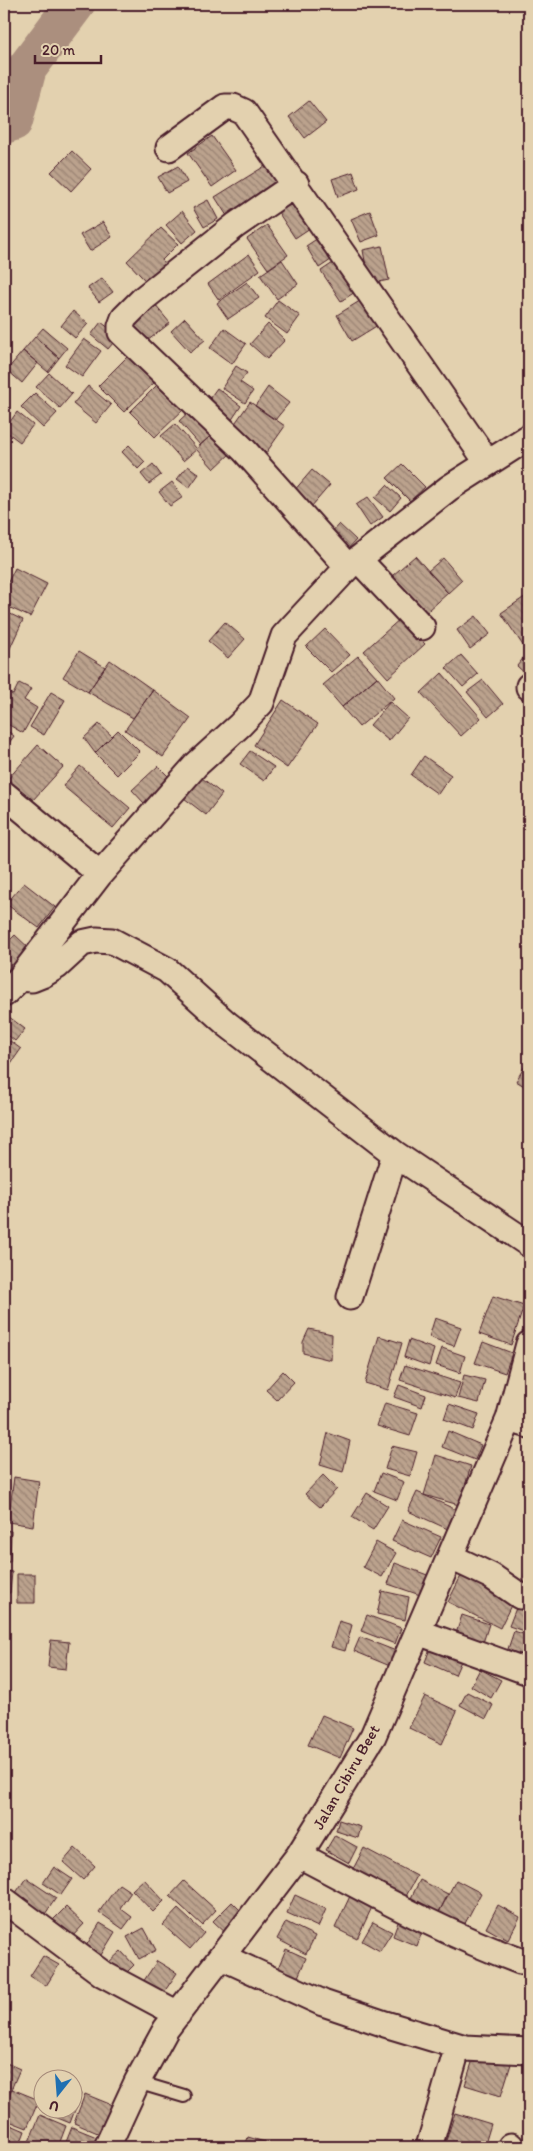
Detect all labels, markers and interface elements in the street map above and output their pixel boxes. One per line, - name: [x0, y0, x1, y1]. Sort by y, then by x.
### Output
- scale bar: [35, 32, 101, 64]
- text: 20 m: [42, 41, 76, 59]
- street label: Jalan Cibiru Beet: [308, 1721, 384, 1833]
- north arrow: [32, 2068, 82, 2118]
- text: U: [47, 2096, 61, 2115]

